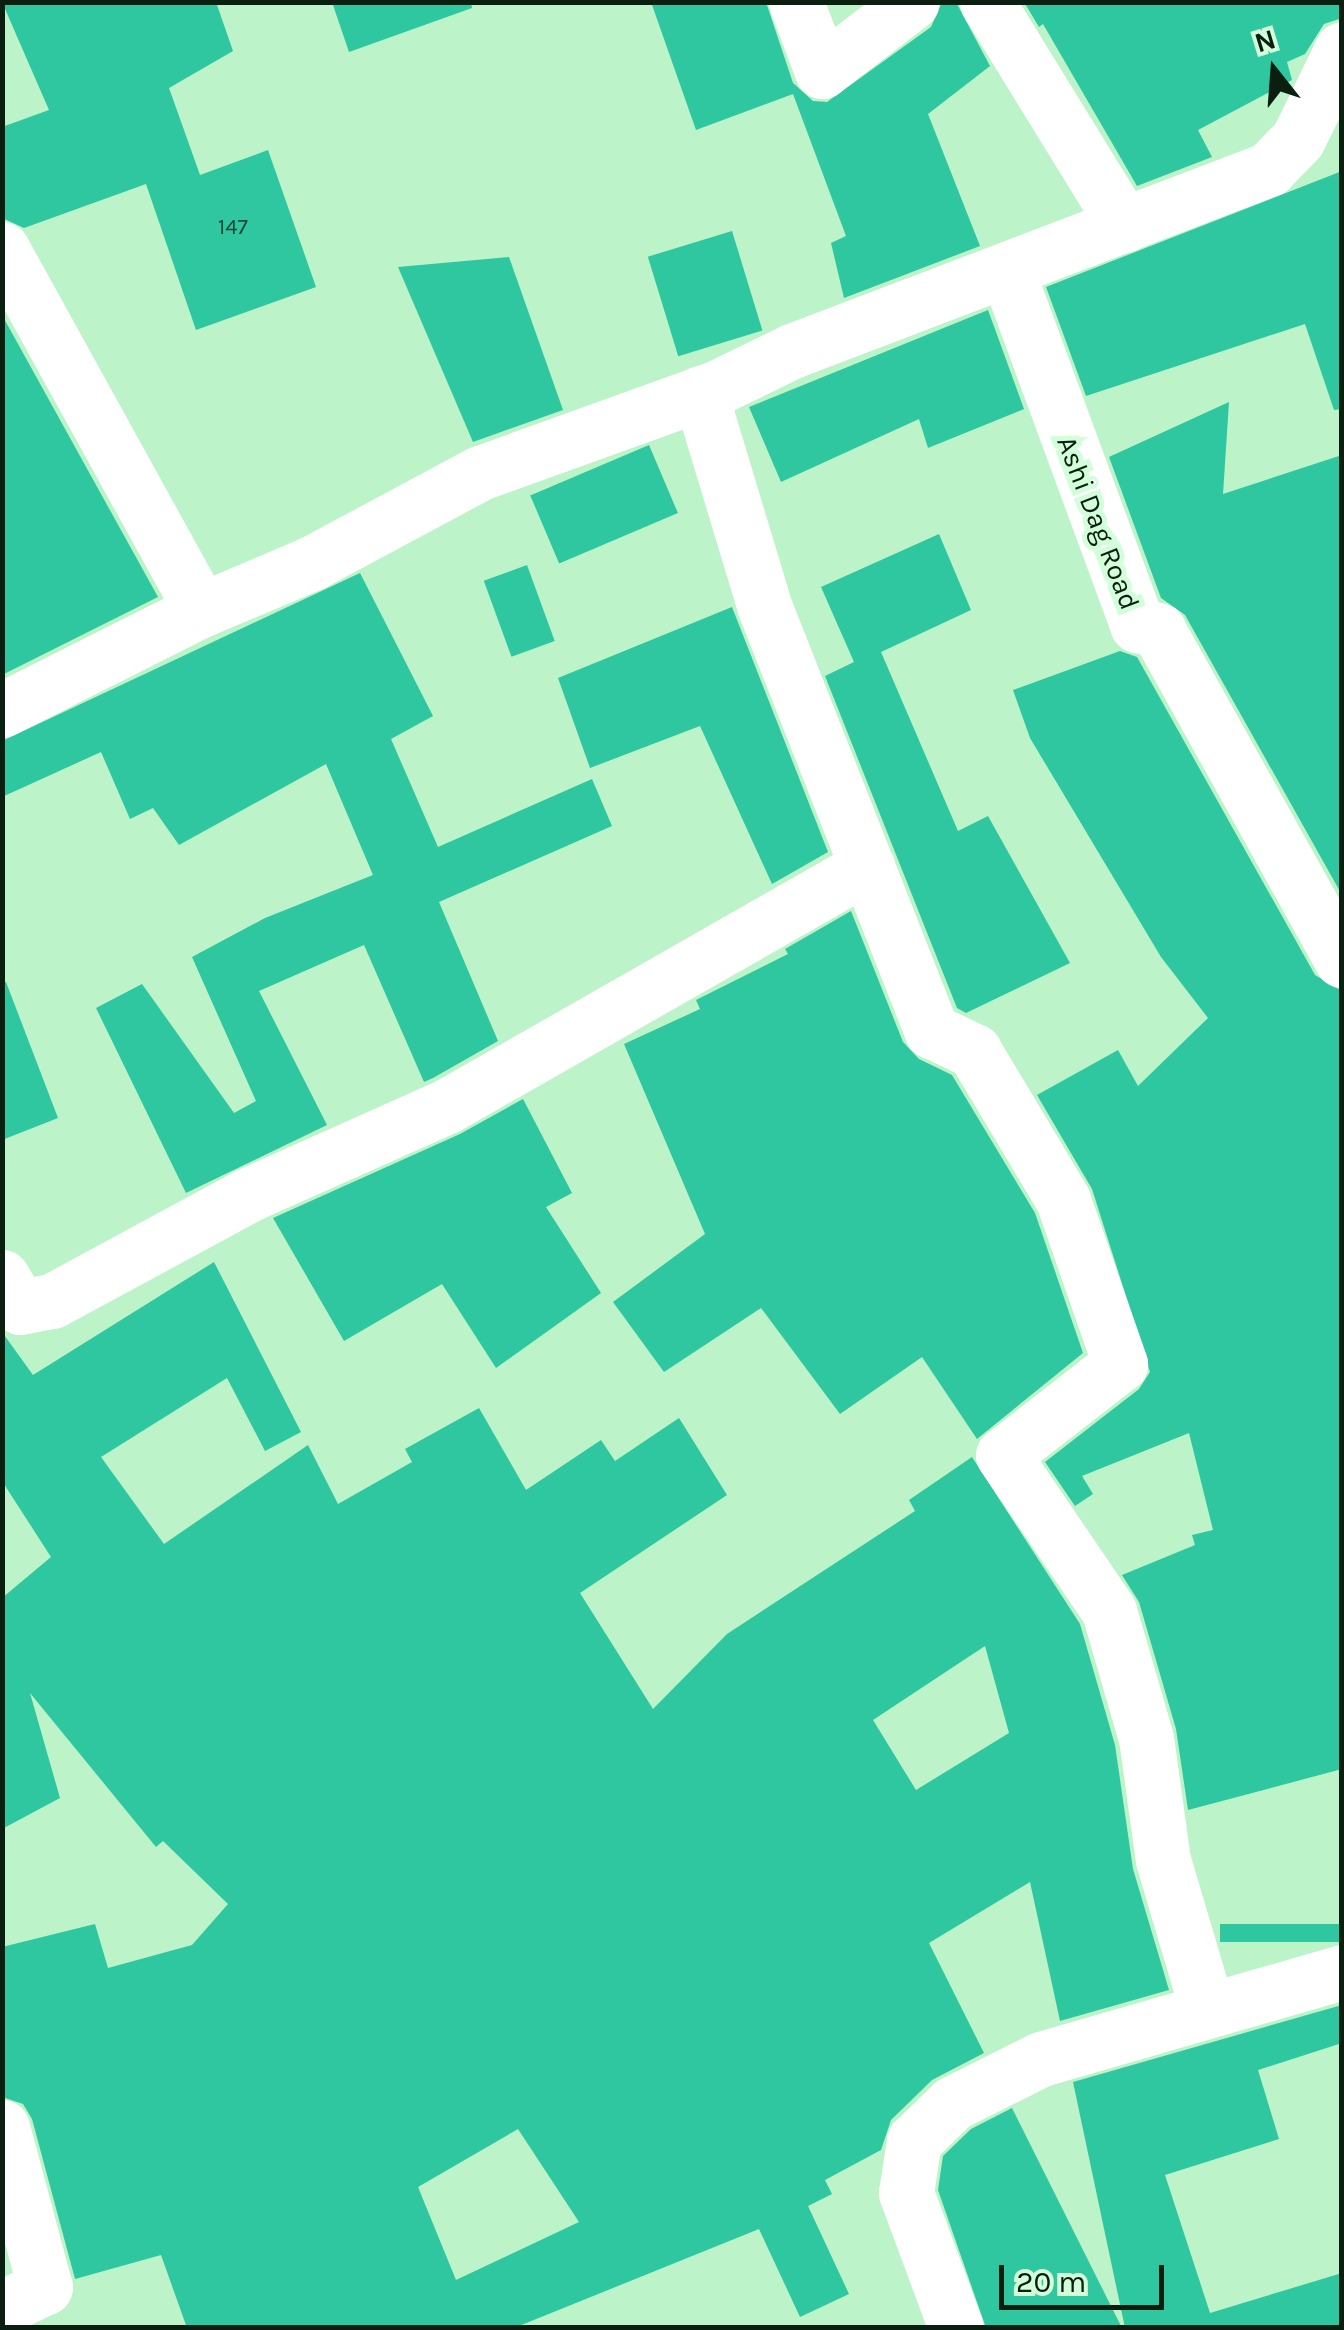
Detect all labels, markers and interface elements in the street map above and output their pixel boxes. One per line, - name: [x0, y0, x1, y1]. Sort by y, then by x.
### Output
- north arrow: [1224, 20, 1324, 120]
- text: N: [1251, 22, 1279, 60]
- house number: 147: [218, 215, 248, 241]
- street label: Ashi Dag Road: [1049, 431, 1147, 615]
- scale bar: [1004, 2245, 1169, 2307]
- text: 20 m: [1016, 2264, 1086, 2300]

